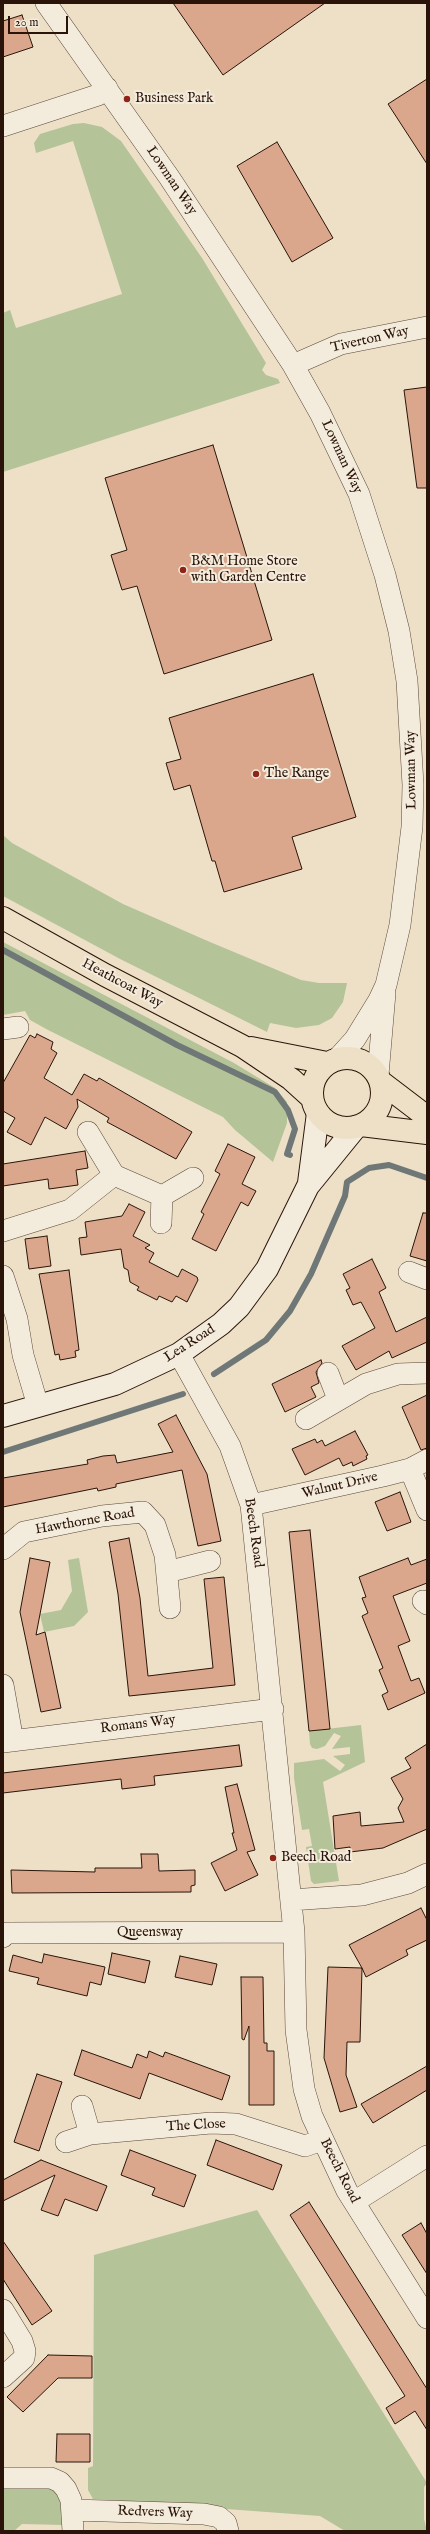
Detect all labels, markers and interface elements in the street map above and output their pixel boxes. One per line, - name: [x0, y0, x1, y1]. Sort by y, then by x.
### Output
- scale bar: [10, 8, 70, 34]
- text: 20 m: [15, 15, 38, 30]
- place label: Business Park: [135, 91, 214, 107]
- marker: Business Park: [122, 94, 132, 104]
- street label: Lowman Way: [142, 143, 200, 219]
- street label: Tiverton Way: [329, 323, 411, 357]
- street label: Lowman Way: [317, 417, 365, 497]
- place label: B&M Home Store with Garden Centre: [191, 554, 306, 586]
- marker: B&M Home Store with Garden Centre: [178, 565, 188, 575]
- street label: Lowman Way: [403, 730, 421, 810]
- place label: The Range: [264, 766, 329, 782]
- marker: The Range: [251, 769, 261, 779]
- street label: Heathcoat Way: [79, 956, 165, 1012]
- street label: Lea Road: [161, 1321, 219, 1367]
- street label: Walnut Drive: [300, 1469, 380, 1503]
- street label: Beech Road: [240, 1497, 266, 1569]
- street label: Hawthorne Road: [34, 1505, 136, 1539]
- street label: Romans Way: [99, 1712, 177, 1738]
- place label: Beech Road: [281, 1850, 351, 1866]
- marker: Beech Road: [268, 1853, 278, 1863]
- street label: Queensway: [117, 1925, 183, 1941]
- street label: The Close: [166, 2116, 226, 2136]
- street label: Beech Road: [316, 2136, 362, 2206]
- street label: Redvers Way: [117, 2503, 193, 2523]

